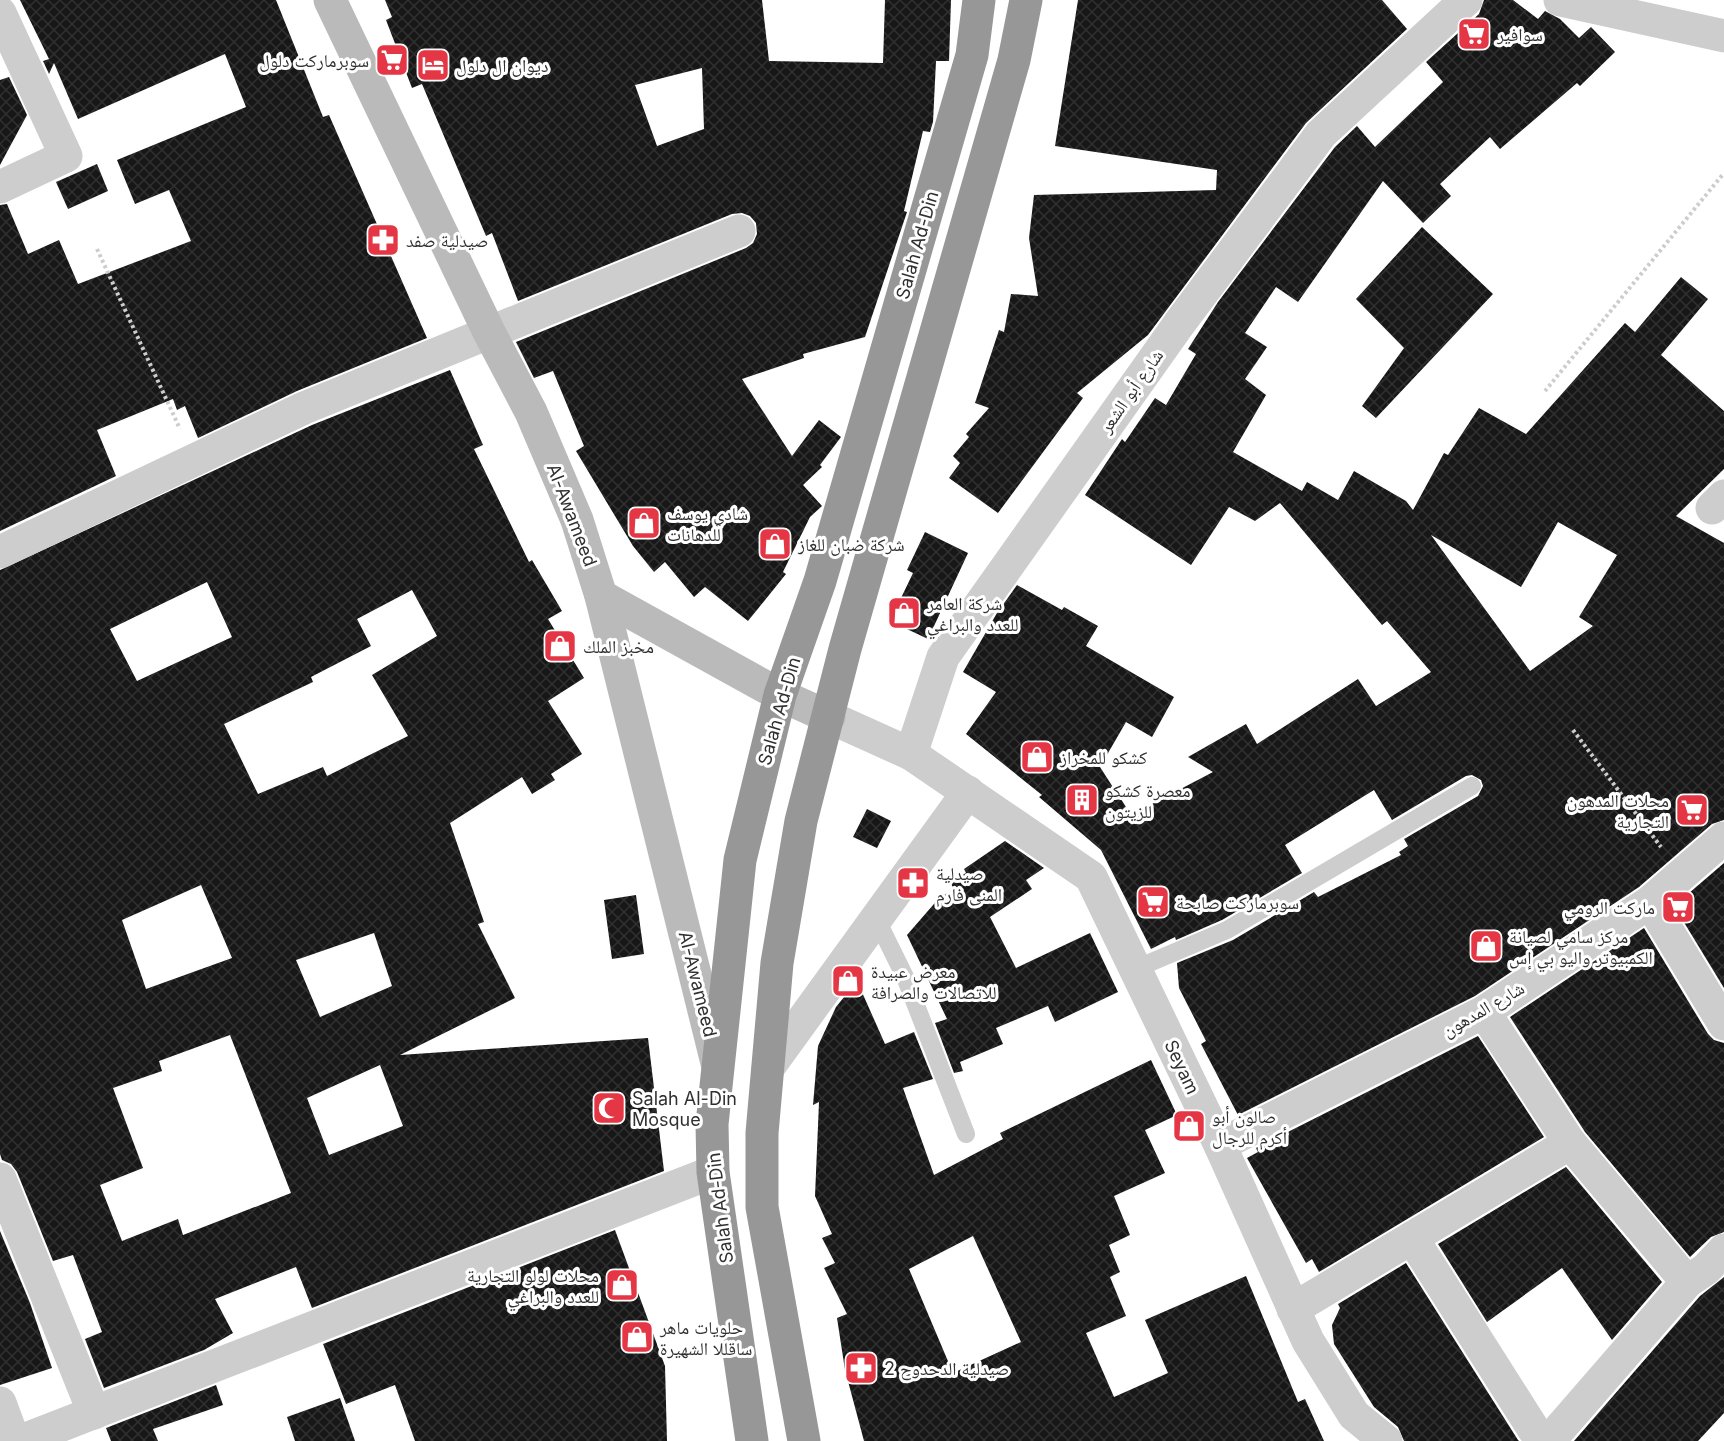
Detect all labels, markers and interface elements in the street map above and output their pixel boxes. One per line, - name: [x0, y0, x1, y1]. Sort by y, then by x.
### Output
- supermarket icon: سوافير: [1456, 16, 1492, 52]
- place label: سوافير: [1496, 24, 1543, 45]
- supermarket icon: سوبرماركت دلول: [374, 42, 410, 78]
- hotel icon: ديوان ال دلول: [415, 47, 451, 83]
- place label: سوبرماركت دلول: [259, 50, 369, 72]
- place label: ديوان ال دلول: [456, 55, 548, 77]
- street label: Salah Ad-Din: [892, 188, 942, 302]
- pharmacy icon: صيدلية صفد: [365, 222, 401, 258]
- place label: صيدلية صفد: [406, 230, 488, 251]
- street label: شارع أبو الشعر: [1094, 345, 1168, 438]
- street label: Al-Awameed: [543, 461, 601, 569]
- place label: شادي يوسف للدهانات: [667, 503, 748, 545]
- shop icon: شادي يوسف للدهانات: [626, 505, 662, 541]
- shop icon: شركة ضبان للغاز: [757, 526, 793, 562]
- place label: شركة ضبان للغاز: [797, 534, 905, 556]
- place label: شركة العامر للعدد والبراغي: [926, 593, 1019, 639]
- shop icon: شركة العامر للعدد والبراغي: [886, 595, 922, 631]
- shop icon: مخبز الملك: [542, 628, 578, 664]
- place label: مخبز الملك: [583, 636, 654, 657]
- street label: Salah Ad-Din: [754, 654, 804, 768]
- shop icon: كشكو للمخراز: [1019, 739, 1055, 775]
- place label: كشكو للمخراز: [1059, 747, 1148, 768]
- place label: معصرة كشكو للزيتون: [1105, 780, 1190, 823]
- building icon: معصرة كشكو للزيتون: [1064, 782, 1100, 818]
- place label: محلات المدهون التجارية: [1567, 790, 1669, 832]
- supermarket icon: محلات المدهون التجارية: [1674, 792, 1710, 828]
- place label: صيدلية المنى فارم: [936, 863, 1002, 907]
- pharmacy icon: صيدلية المنى فارم: [895, 865, 931, 901]
- supermarket icon: سوبرماركت صابحة: [1135, 884, 1171, 920]
- supermarket icon: ماركت الرومي: [1660, 889, 1696, 925]
- place label: سوبرماركت صابحة: [1176, 892, 1299, 913]
- place label: ماركت الرومي: [1564, 897, 1655, 922]
- place label: مركز سامي لصيانة الكمبيوتر واليو بي إس: [1509, 926, 1653, 972]
- shop icon: مركز سامي لصيانة الكمبيوتر واليو بي إس: [1468, 928, 1504, 964]
- street label: Al-Awameed: [675, 929, 721, 1039]
- place label: معرض عبيدة للاتصالات والصرافة: [871, 961, 997, 1003]
- shop icon: معرض عبيدة للاتصالات والصرافة: [830, 963, 866, 999]
- street label: شارع المدهون: [1438, 977, 1528, 1042]
- street label: Seyam: [1160, 1036, 1204, 1098]
- place label: Salah Al-Din Mosque: [632, 1088, 737, 1130]
- mosque icon: Salah Al-Din Mosque: [591, 1090, 627, 1126]
- place label: صالون أبو أكرم للرجال: [1212, 1106, 1287, 1150]
- shop icon: صالون أبو أكرم للرجال: [1171, 1108, 1207, 1144]
- street label: Salah Ad-Din: [703, 1151, 737, 1265]
- place label: محلات لولو التجارية للعدد والبراغي: [467, 1265, 599, 1311]
- shop icon: محلات لولو التجارية للعدد والبراغي: [604, 1267, 640, 1303]
- place label: حلويات ماهر ساقللا الشهيرة: [659, 1317, 752, 1359]
- shop icon: حلويات ماهر ساقللا الشهيرة: [619, 1319, 655, 1355]
- pharmacy icon: صيدلية الدحدوح 2: [843, 1350, 879, 1386]
- place label: صيدلية الدحدوح 2: [884, 1358, 1009, 1381]

